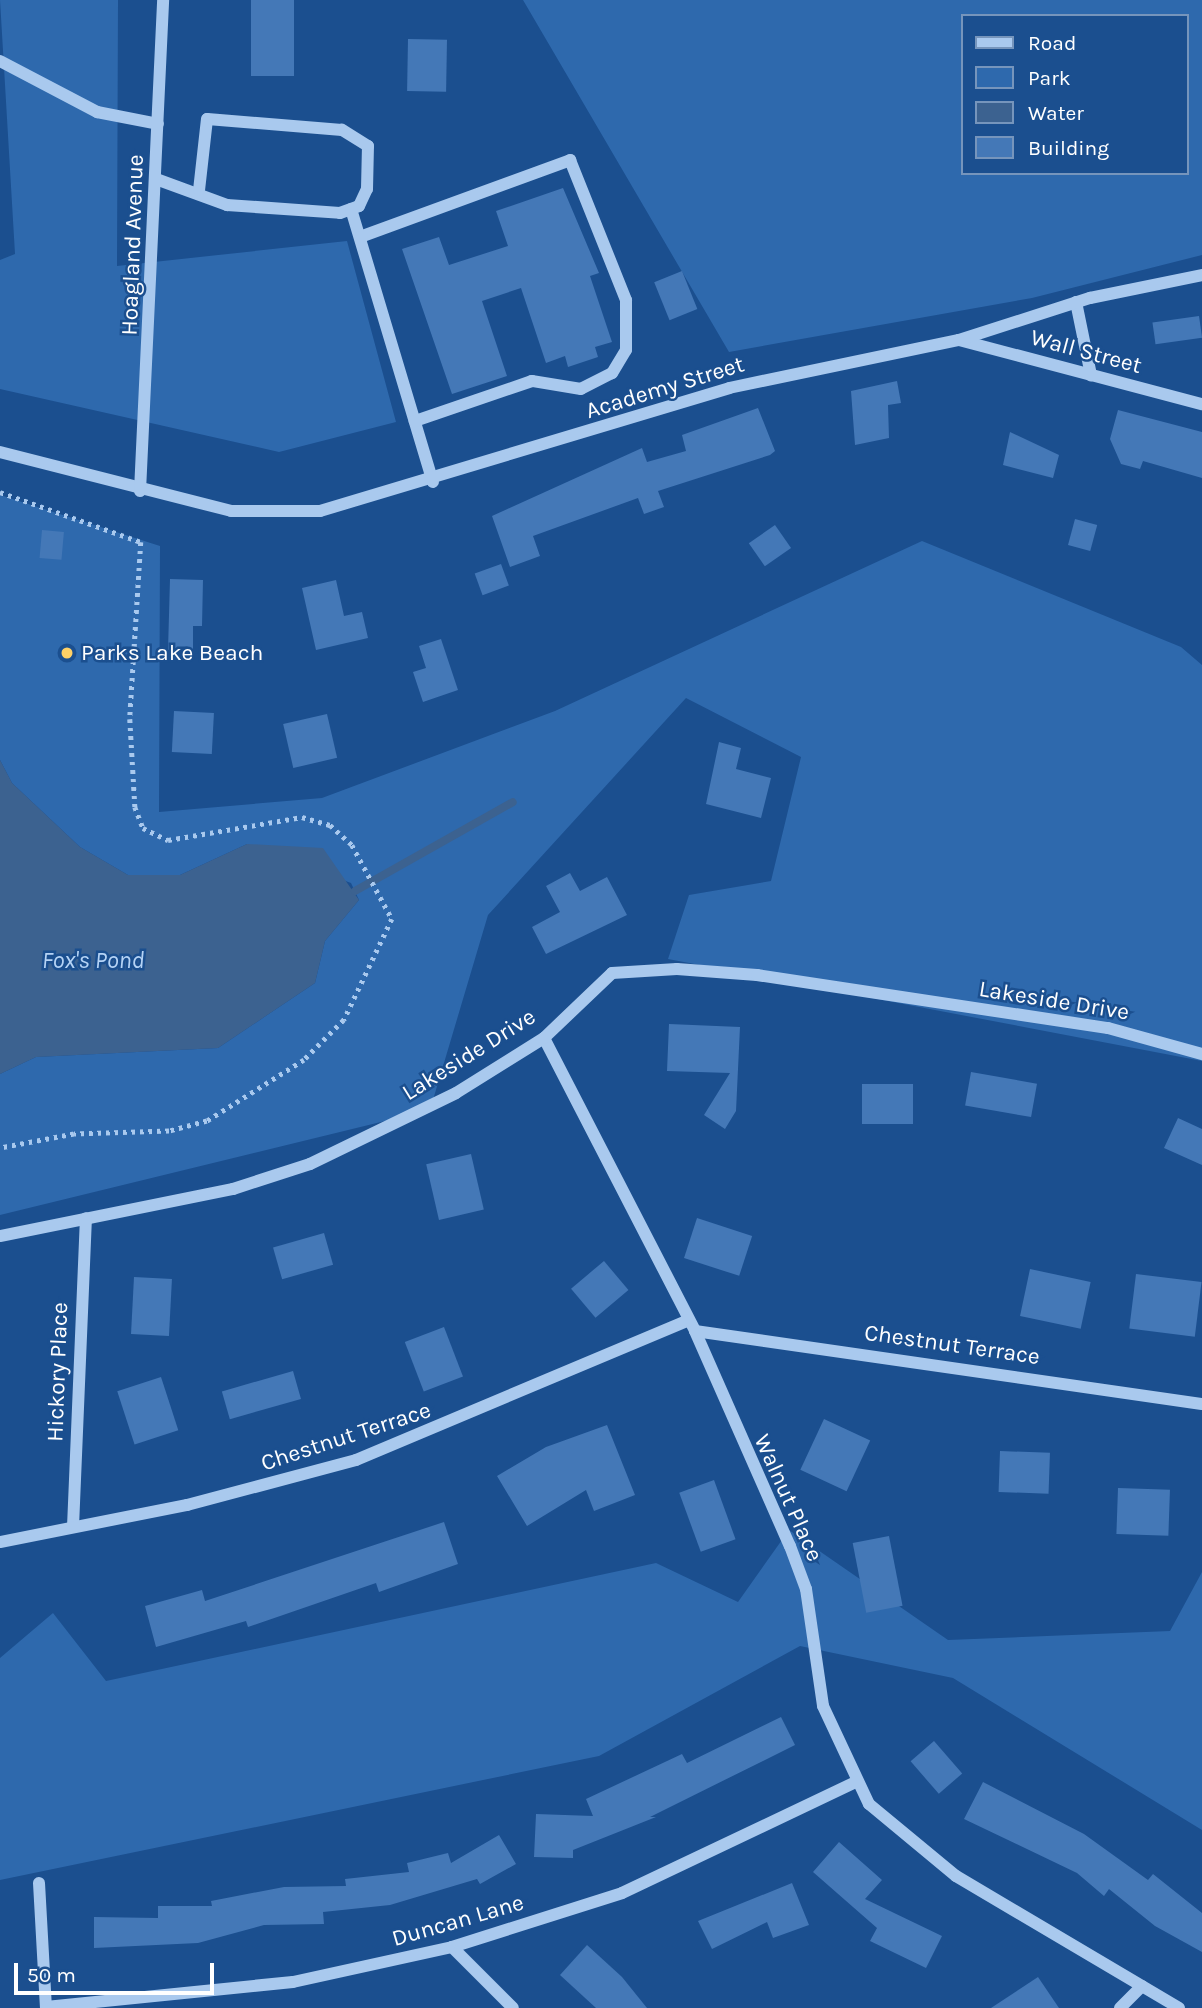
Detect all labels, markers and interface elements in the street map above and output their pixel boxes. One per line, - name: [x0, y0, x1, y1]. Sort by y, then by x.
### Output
- legend: [960, 14, 1188, 175]
- text: Road: [1028, 31, 1076, 55]
- text: Park: [1028, 66, 1071, 90]
- text: Water: [1028, 101, 1084, 125]
- text: Building: [1028, 136, 1109, 160]
- street label: Hoagland Avenue: [116, 154, 150, 336]
- street label: Wall Street: [1027, 324, 1145, 380]
- street label: Academy Street: [583, 351, 747, 425]
- place label: Parks Lake Beach: [81, 639, 263, 667]
- marker: Parks Lake Beach: [59, 645, 75, 661]
- water label: Fox's Pond: [42, 947, 144, 975]
- street label: Lakeside Drive: [977, 976, 1131, 1026]
- street label: Lakeside Drive: [397, 1003, 541, 1107]
- street label: Hickory Place: [42, 1302, 74, 1442]
- street label: Chestnut Terrace: [862, 1319, 1042, 1371]
- street label: Chestnut Terrace: [258, 1397, 434, 1477]
- street label: Walnut Place: [748, 1430, 828, 1566]
- street label: Duncan Lane: [389, 1889, 527, 1953]
- scale bar: [18, 1948, 217, 1992]
- text: 50 m: [27, 1963, 76, 1987]

